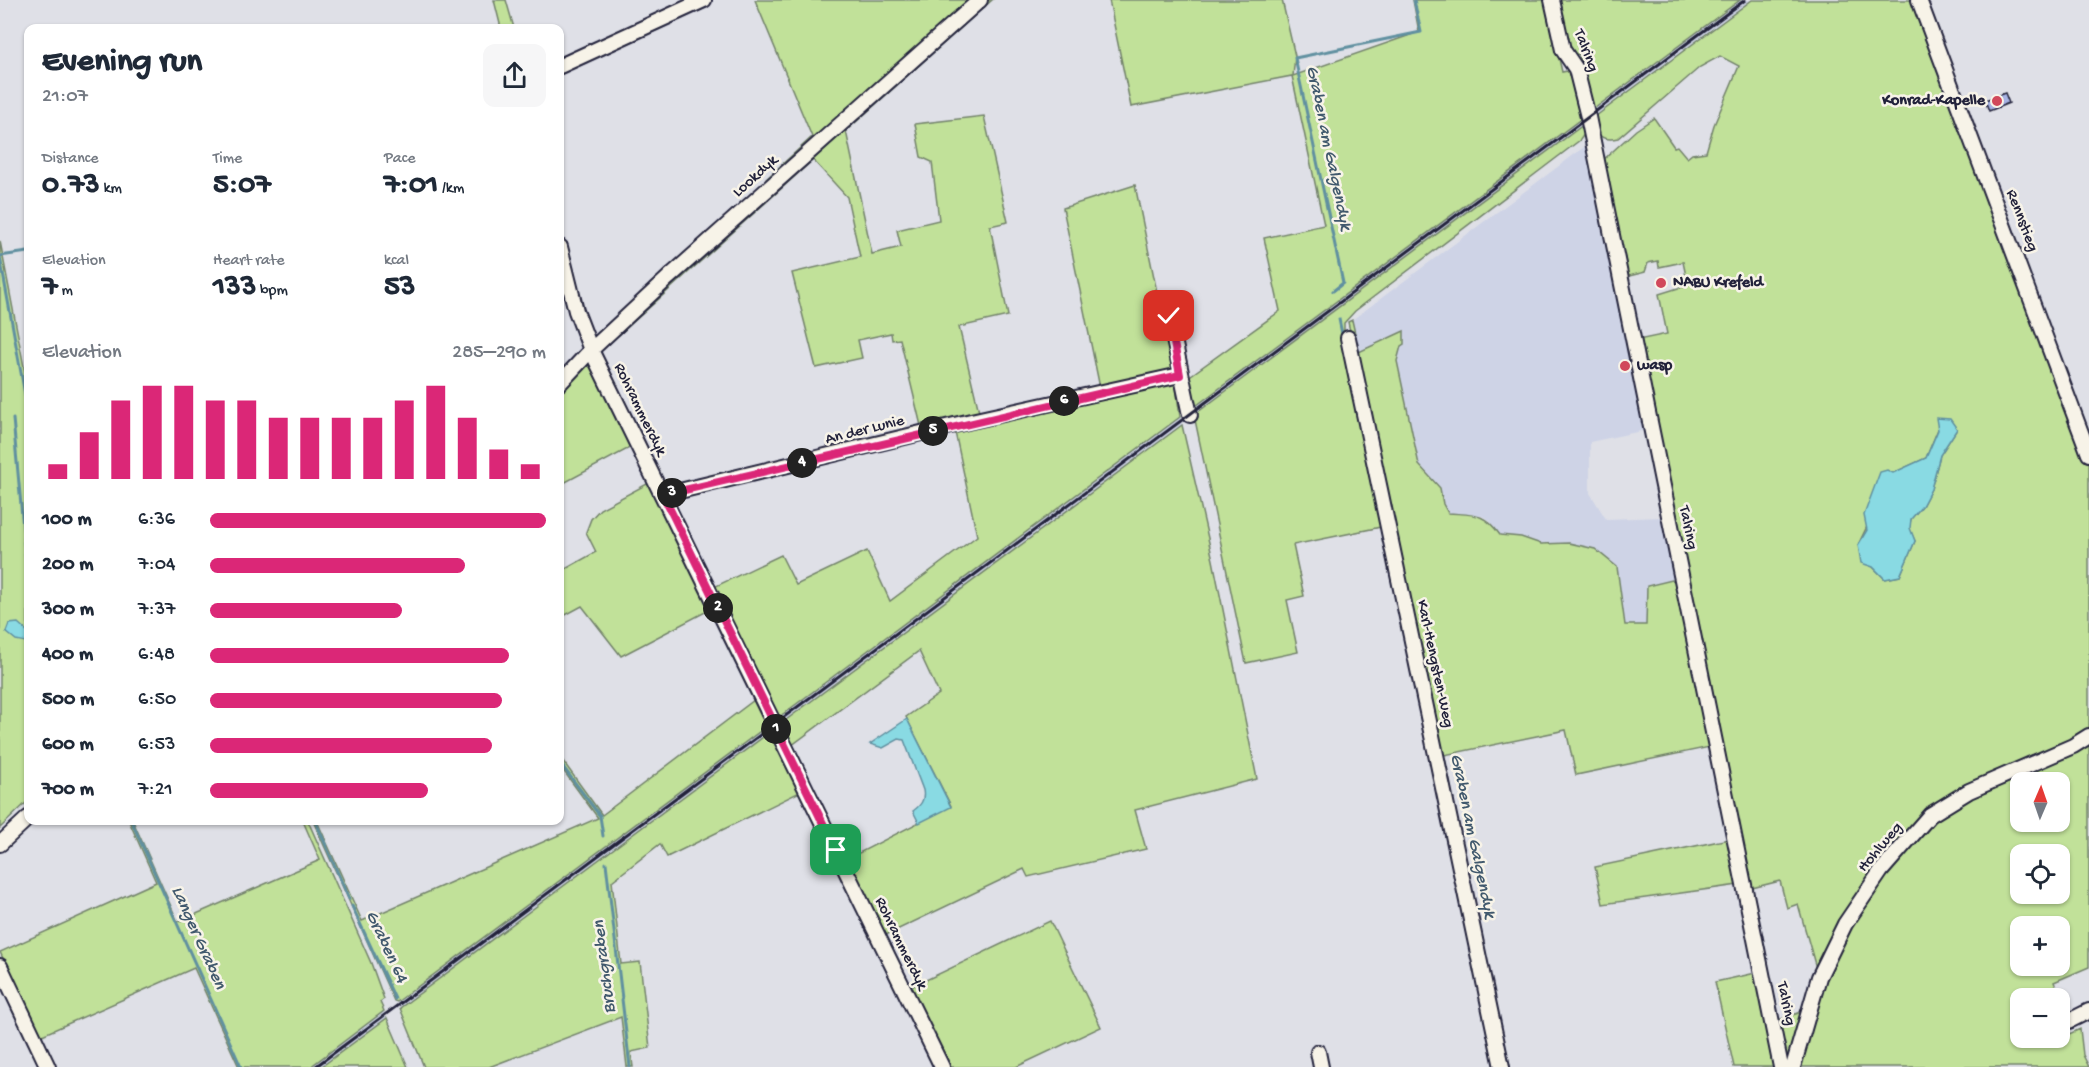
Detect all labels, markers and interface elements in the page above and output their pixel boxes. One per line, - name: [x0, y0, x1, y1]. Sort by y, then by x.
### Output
- street label: Talring: [1568, 26, 1602, 75]
- text: Evening run: [42, 44, 202, 82]
- button: share: [483, 44, 546, 107]
- water label: Graben am Galgendyk: [1300, 64, 1356, 234]
- text: 21:07: [42, 86, 88, 109]
- place label: Konrad-Kapelle: [1881, 92, 1986, 111]
- marker: Konrad-Kapelle: [1990, 94, 2004, 108]
- text: Distance: [42, 150, 99, 169]
- text: Time: [213, 150, 242, 169]
- text: Pace: [384, 150, 415, 169]
- street label: Lookdyk: [730, 151, 784, 202]
- text: 0.73: [42, 169, 100, 204]
- text: 5:07: [213, 169, 271, 204]
- text: 7:01: [384, 169, 438, 204]
- text: km: [100, 180, 122, 199]
- text: /km: [438, 180, 464, 199]
- street label: Rennstieg: [2000, 187, 2042, 255]
- text: Elevation: [42, 252, 106, 271]
- text: Heart rate: [213, 252, 285, 271]
- text: kcal: [384, 252, 409, 271]
- text: 7: [42, 271, 58, 306]
- text: 133: [213, 271, 256, 306]
- text: 53: [384, 271, 415, 306]
- place label: NABU Krefeld: [1673, 273, 1765, 293]
- marker: NABU Krefeld: [1654, 276, 1668, 290]
- text: m: [58, 282, 73, 301]
- text: bpm: [256, 282, 288, 301]
- pin: [1143, 290, 1194, 341]
- icon: check: [1152, 299, 1185, 332]
- text: Elevation: [42, 342, 122, 365]
- text: 285–290 m: [452, 342, 546, 365]
- place label: wasp: [1636, 357, 1672, 376]
- marker: wasp: [1618, 359, 1632, 373]
- street label: Rohrammerdyk: [608, 361, 670, 461]
- pin: 6: [1049, 386, 1079, 416]
- text: 6: [1060, 391, 1068, 410]
- street label: An der Lunie: [824, 412, 907, 450]
- pin: 5: [918, 416, 948, 446]
- text: 5: [929, 421, 937, 440]
- pin: 4: [787, 448, 817, 478]
- text: 4: [798, 453, 806, 472]
- pin: 3: [657, 478, 687, 508]
- text: 3: [668, 483, 676, 502]
- street label: Talring: [1673, 503, 1701, 552]
- text: 100 m: [42, 509, 92, 532]
- text: 6:36: [138, 509, 175, 532]
- text: 200 m: [42, 554, 93, 577]
- text: 7:04: [138, 554, 176, 577]
- pin: 2: [703, 593, 733, 623]
- text: 2: [714, 598, 722, 617]
- street label: Karl-Hengsten-Weg: [1411, 598, 1457, 730]
- text: 300 m: [42, 599, 94, 622]
- text: 7:37: [138, 599, 175, 622]
- text: 400 m: [42, 644, 93, 667]
- text: 6:48: [138, 644, 175, 667]
- text: 500 m: [42, 689, 94, 712]
- text: 6:50: [138, 689, 176, 712]
- pin: 1: [761, 714, 791, 744]
- text: 1: [773, 719, 779, 738]
- text: 600 m: [42, 734, 94, 757]
- text: 6:53: [138, 734, 175, 757]
- water label: Graben am Galgendyk: [1444, 752, 1500, 922]
- north arrow: [2010, 772, 2070, 832]
- map controls: [2010, 772, 2070, 1048]
- text: 700 m: [42, 779, 94, 802]
- text: 7:21: [138, 779, 173, 802]
- street label: Hohlweg: [1855, 819, 1907, 877]
- pin: [810, 824, 861, 875]
- icon: arrive: [819, 833, 852, 866]
- button: locate: [2010, 844, 2070, 904]
- water label: Langer Graben: [166, 883, 230, 993]
- street label: Rohrammerdyk: [869, 895, 931, 995]
- water label: Graben 64: [360, 908, 412, 987]
- button: +: [2010, 916, 2070, 976]
- water label: Bruchgraben: [589, 919, 621, 1015]
- street label: Talring: [1771, 979, 1799, 1028]
- button: −: [2010, 988, 2070, 1048]

